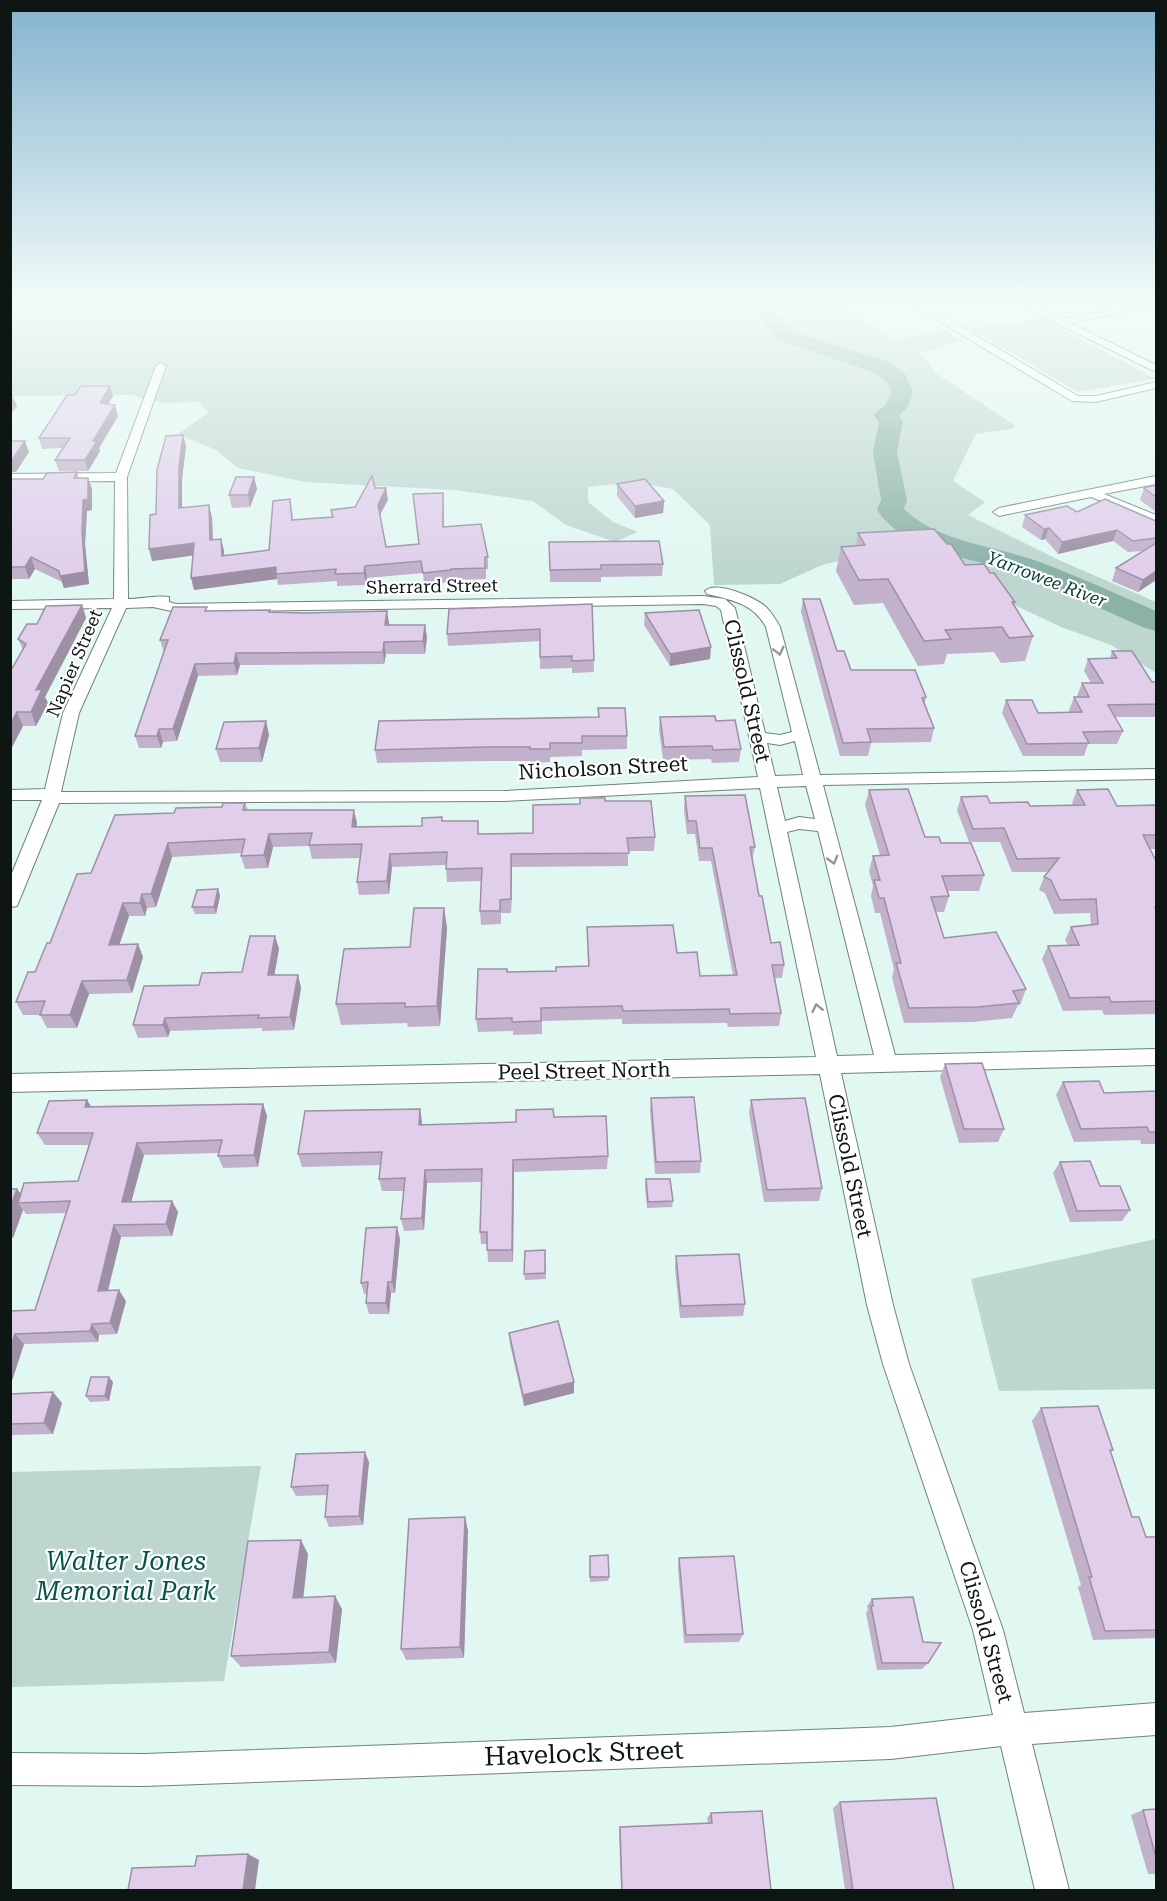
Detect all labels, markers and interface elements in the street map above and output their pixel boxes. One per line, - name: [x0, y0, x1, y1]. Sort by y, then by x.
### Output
- water label: Yarrowee River: [984, 547, 1110, 612]
- street label: Sherrard Street: [366, 574, 498, 598]
- street label: Napier Street: [42, 606, 106, 720]
- street label: Clissold Street: [719, 617, 775, 765]
- one-way arrow: [772, 646, 785, 656]
- street label: Nicholson Street: [517, 752, 689, 784]
- one-way arrow: [826, 855, 838, 865]
- one-way arrow: [811, 1003, 824, 1013]
- street label: Peel Street North: [497, 1057, 671, 1085]
- street label: Clissold Street: [823, 1092, 877, 1240]
- park label: Walter Jones Memorial Park: [35, 1546, 217, 1606]
- street label: Clissold Street: [954, 1558, 1018, 1706]
- street label: Havelock Street: [484, 1735, 685, 1771]

